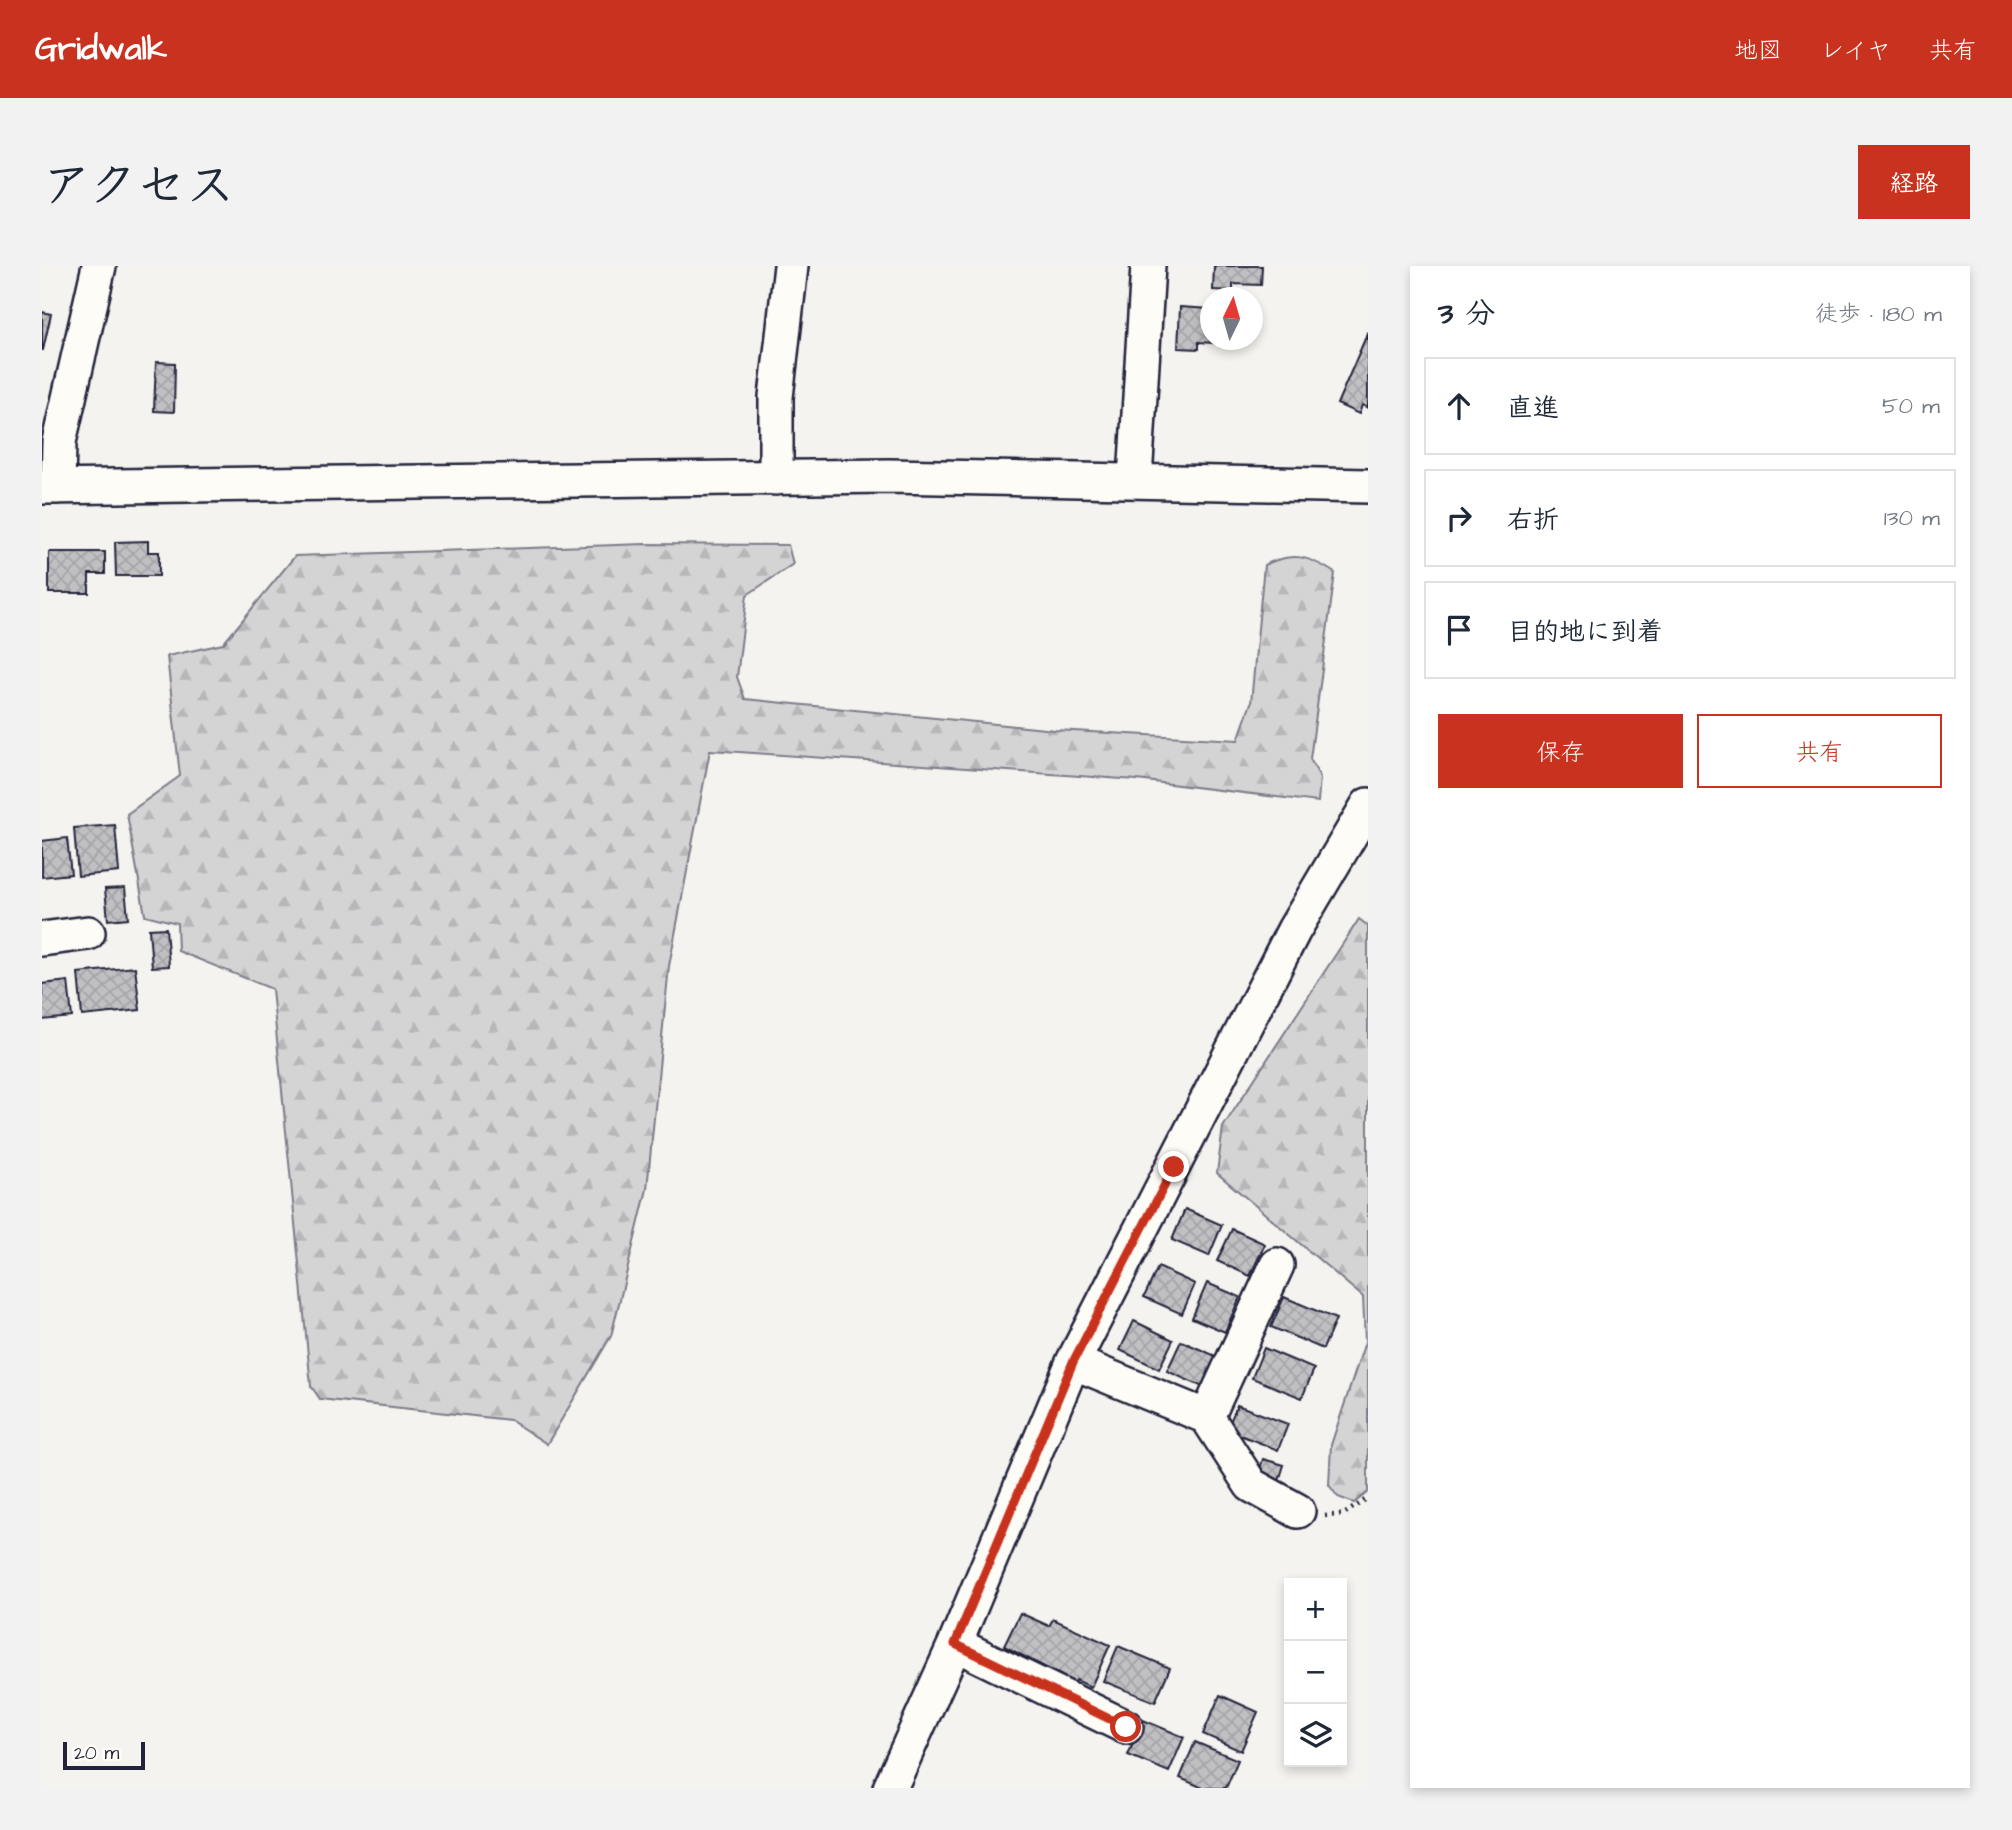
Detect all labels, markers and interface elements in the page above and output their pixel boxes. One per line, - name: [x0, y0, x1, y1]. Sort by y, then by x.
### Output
- text: Gridwalk: [35, 26, 167, 72]
- text: 地図: [1734, 34, 1782, 68]
- text: レイヤ: [1820, 34, 1891, 68]
- text: 共有: [1929, 34, 1977, 68]
- button: 経路: [1858, 145, 1970, 219]
- text: アクセス: [42, 153, 235, 221]
- north arrow: [1200, 287, 1263, 350]
- text: 3 分: [1438, 293, 1495, 335]
- text: 徒歩 · 180 m: [1815, 298, 1942, 330]
- icon: ahead: [1440, 387, 1478, 425]
- text: 直進: [1507, 390, 1559, 426]
- text: 50 m: [1882, 390, 1940, 422]
- icon: right: [1440, 499, 1478, 537]
- text: 右折: [1507, 502, 1559, 538]
- text: 130 m: [1884, 502, 1940, 534]
- icon: arrive: [1440, 611, 1478, 649]
- text: 目的地に到着: [1507, 614, 1663, 650]
- button: 保存: [1438, 714, 1683, 788]
- button: 共有: [1697, 714, 1942, 788]
- route end: [1158, 1151, 1189, 1182]
- map controls: [1284, 1578, 1347, 1767]
- button: +: [1284, 1578, 1347, 1641]
- button: −: [1284, 1641, 1347, 1704]
- button: layers: [1284, 1704, 1347, 1767]
- route start: [1110, 1711, 1141, 1742]
- scale bar: [63, 1739, 145, 1771]
- text: 20 m: [74, 1740, 119, 1767]

